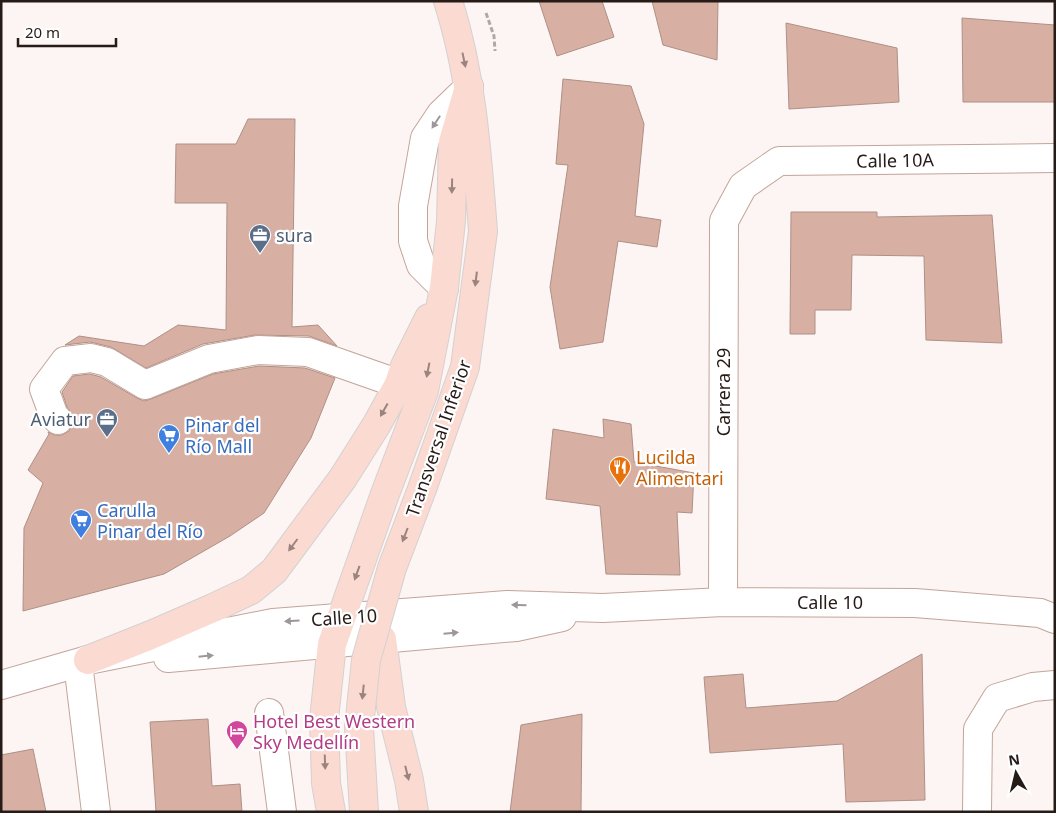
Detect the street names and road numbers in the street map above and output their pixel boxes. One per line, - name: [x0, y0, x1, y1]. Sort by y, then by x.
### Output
- street label: Calle 10A: [856, 147, 935, 173]
- street label: Carrera 29: [711, 348, 735, 436]
- street label: Transversal Inferior: [400, 356, 476, 520]
- street label: Calle 10: [797, 590, 863, 614]
- street label: Calle 10: [310, 603, 378, 631]

